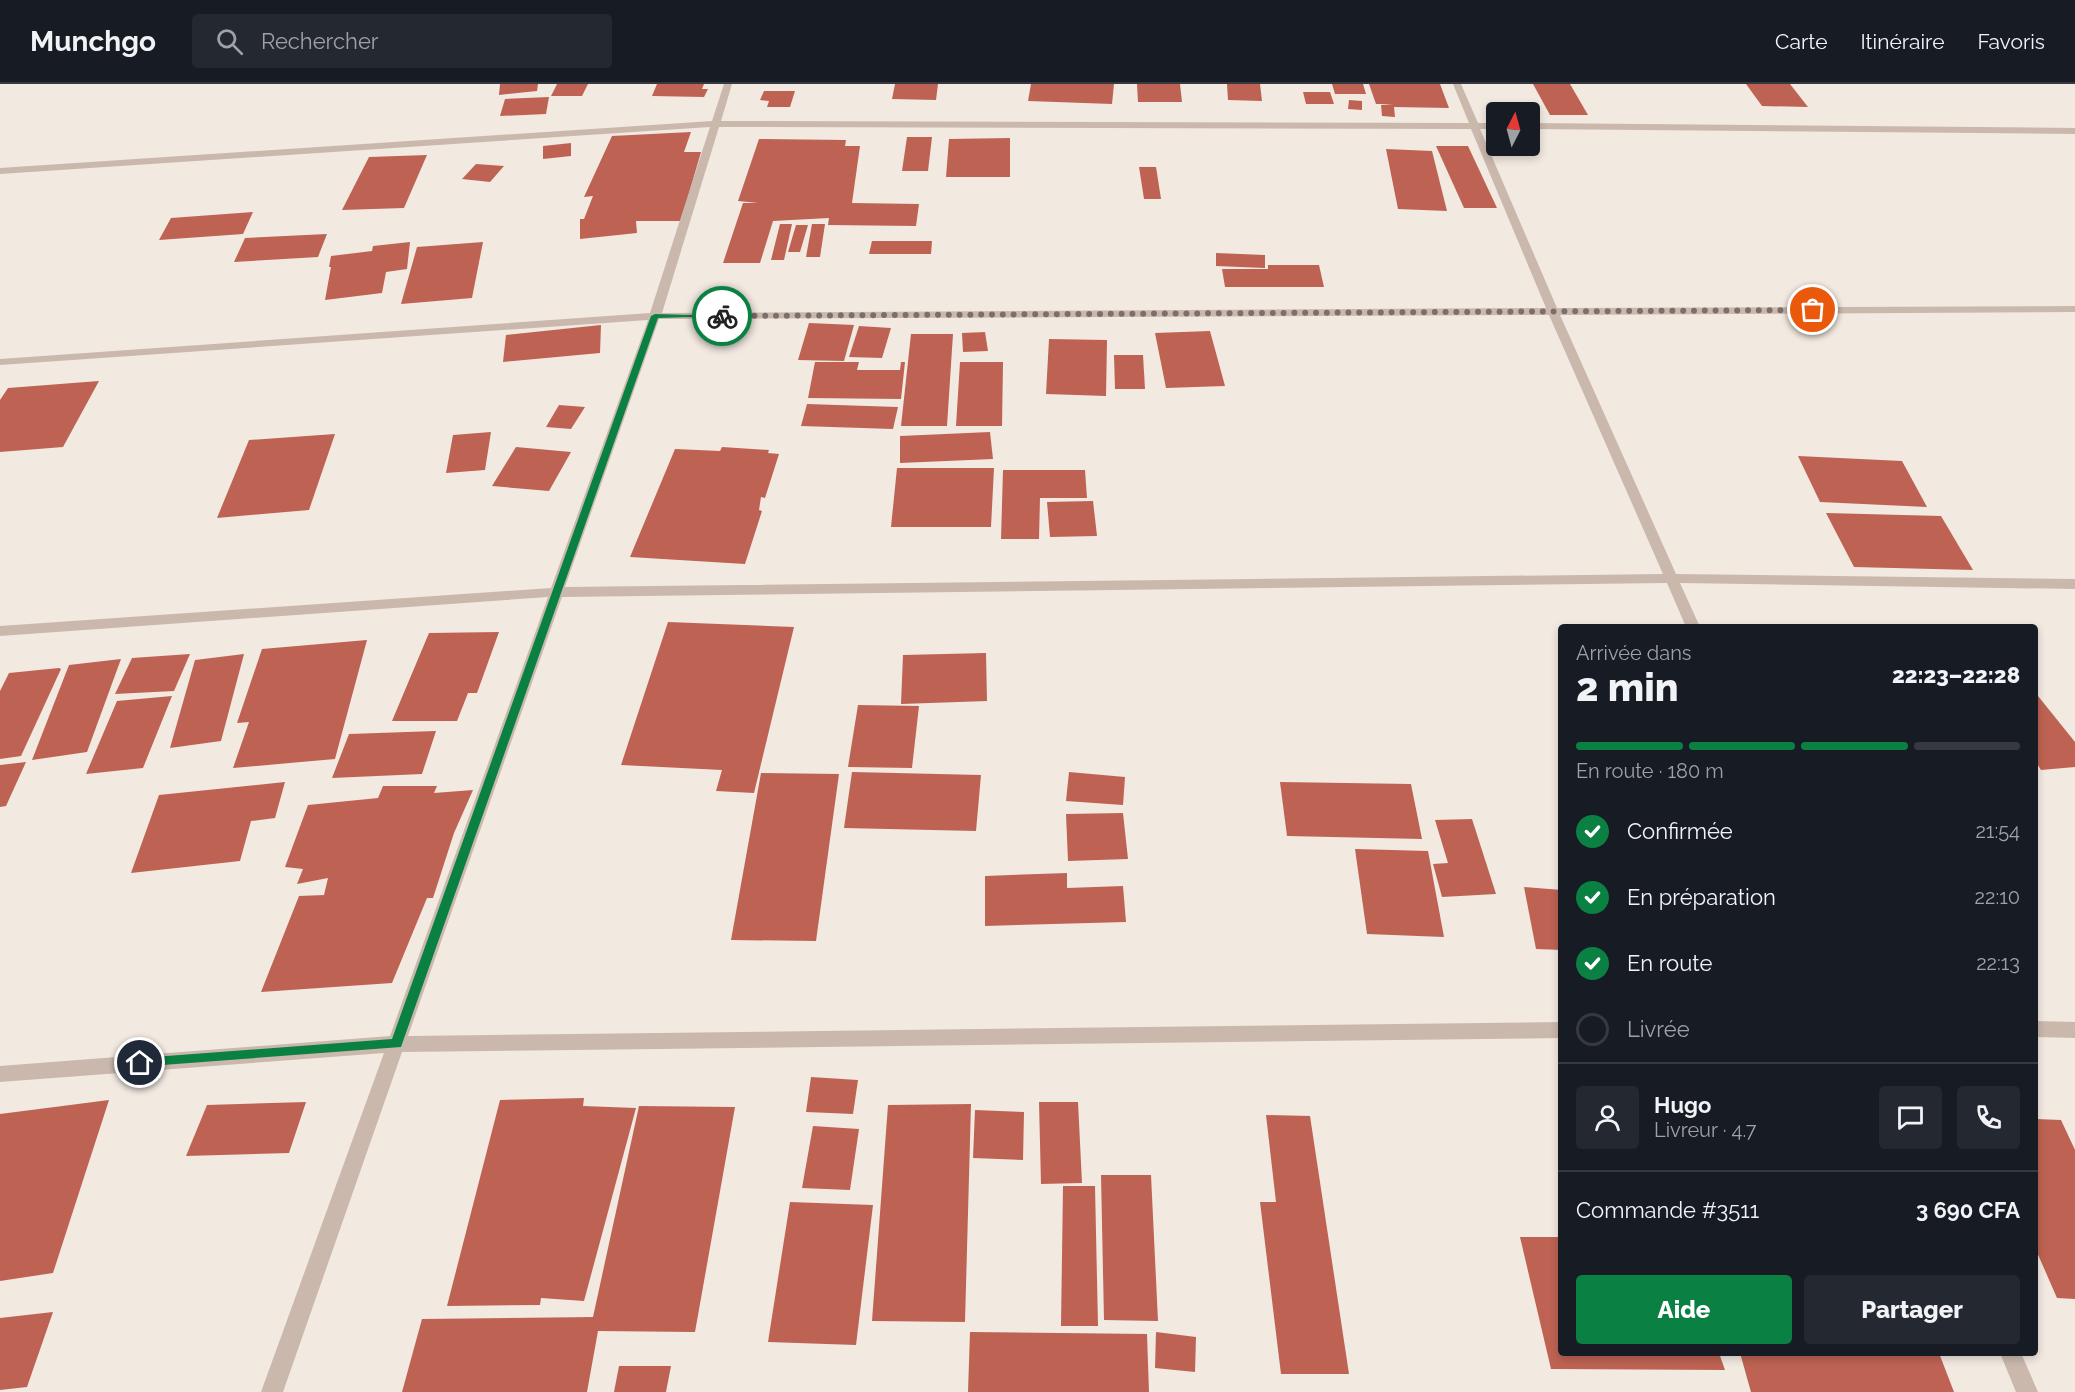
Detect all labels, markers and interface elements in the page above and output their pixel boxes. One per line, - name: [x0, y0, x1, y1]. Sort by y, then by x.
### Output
- search box: [192, 14, 612, 68]
- text: Munchgo: [30, 25, 156, 58]
- icon: search: [213, 25, 246, 58]
- text: Rechercher: [261, 28, 379, 54]
- text: Carte: [1775, 29, 1827, 54]
- text: Itinéraire: [1860, 29, 1944, 54]
- text: Favoris: [1977, 29, 2045, 54]
- north arrow: [1486, 102, 1540, 156]
- map controls: [1486, 102, 1540, 156]
- pin: [1787, 284, 1838, 335]
- courier: [692, 286, 752, 346]
- icon: bag: [1796, 293, 1829, 326]
- icon: bike: [706, 300, 739, 333]
- text: Arrivée dans: [1576, 641, 1691, 665]
- text: 22:23–22:28: [1892, 662, 2020, 688]
- text: 2 min: [1576, 664, 1679, 710]
- text: En route · 180 m: [1576, 759, 1724, 783]
- icon: check: [1576, 815, 1609, 848]
- text: Confirmée: [1627, 818, 1733, 844]
- text: 21:54: [1975, 819, 2020, 843]
- icon: check: [1576, 881, 1609, 914]
- text: En préparation: [1627, 884, 1776, 910]
- text: 22:10: [1975, 885, 2020, 909]
- icon: check: [1576, 947, 1609, 980]
- text: En route: [1627, 950, 1712, 976]
- text: 22:13: [1976, 951, 2020, 975]
- text: Livrée: [1627, 1016, 1690, 1042]
- pin: [114, 1037, 165, 1088]
- icon: home: [123, 1046, 156, 1079]
- button: person: [1576, 1086, 1639, 1149]
- button: chat: [1879, 1086, 1942, 1149]
- button: phone: [1957, 1086, 2020, 1149]
- text: Hugo: [1654, 1092, 1711, 1118]
- text: Livreur · 4.7: [1654, 1118, 1756, 1142]
- text: Commande #3511: [1576, 1197, 1759, 1223]
- text: 3 690 CFA: [1916, 1197, 2020, 1223]
- button: Aide: [1576, 1275, 1792, 1344]
- button: Partager: [1804, 1275, 2020, 1344]

